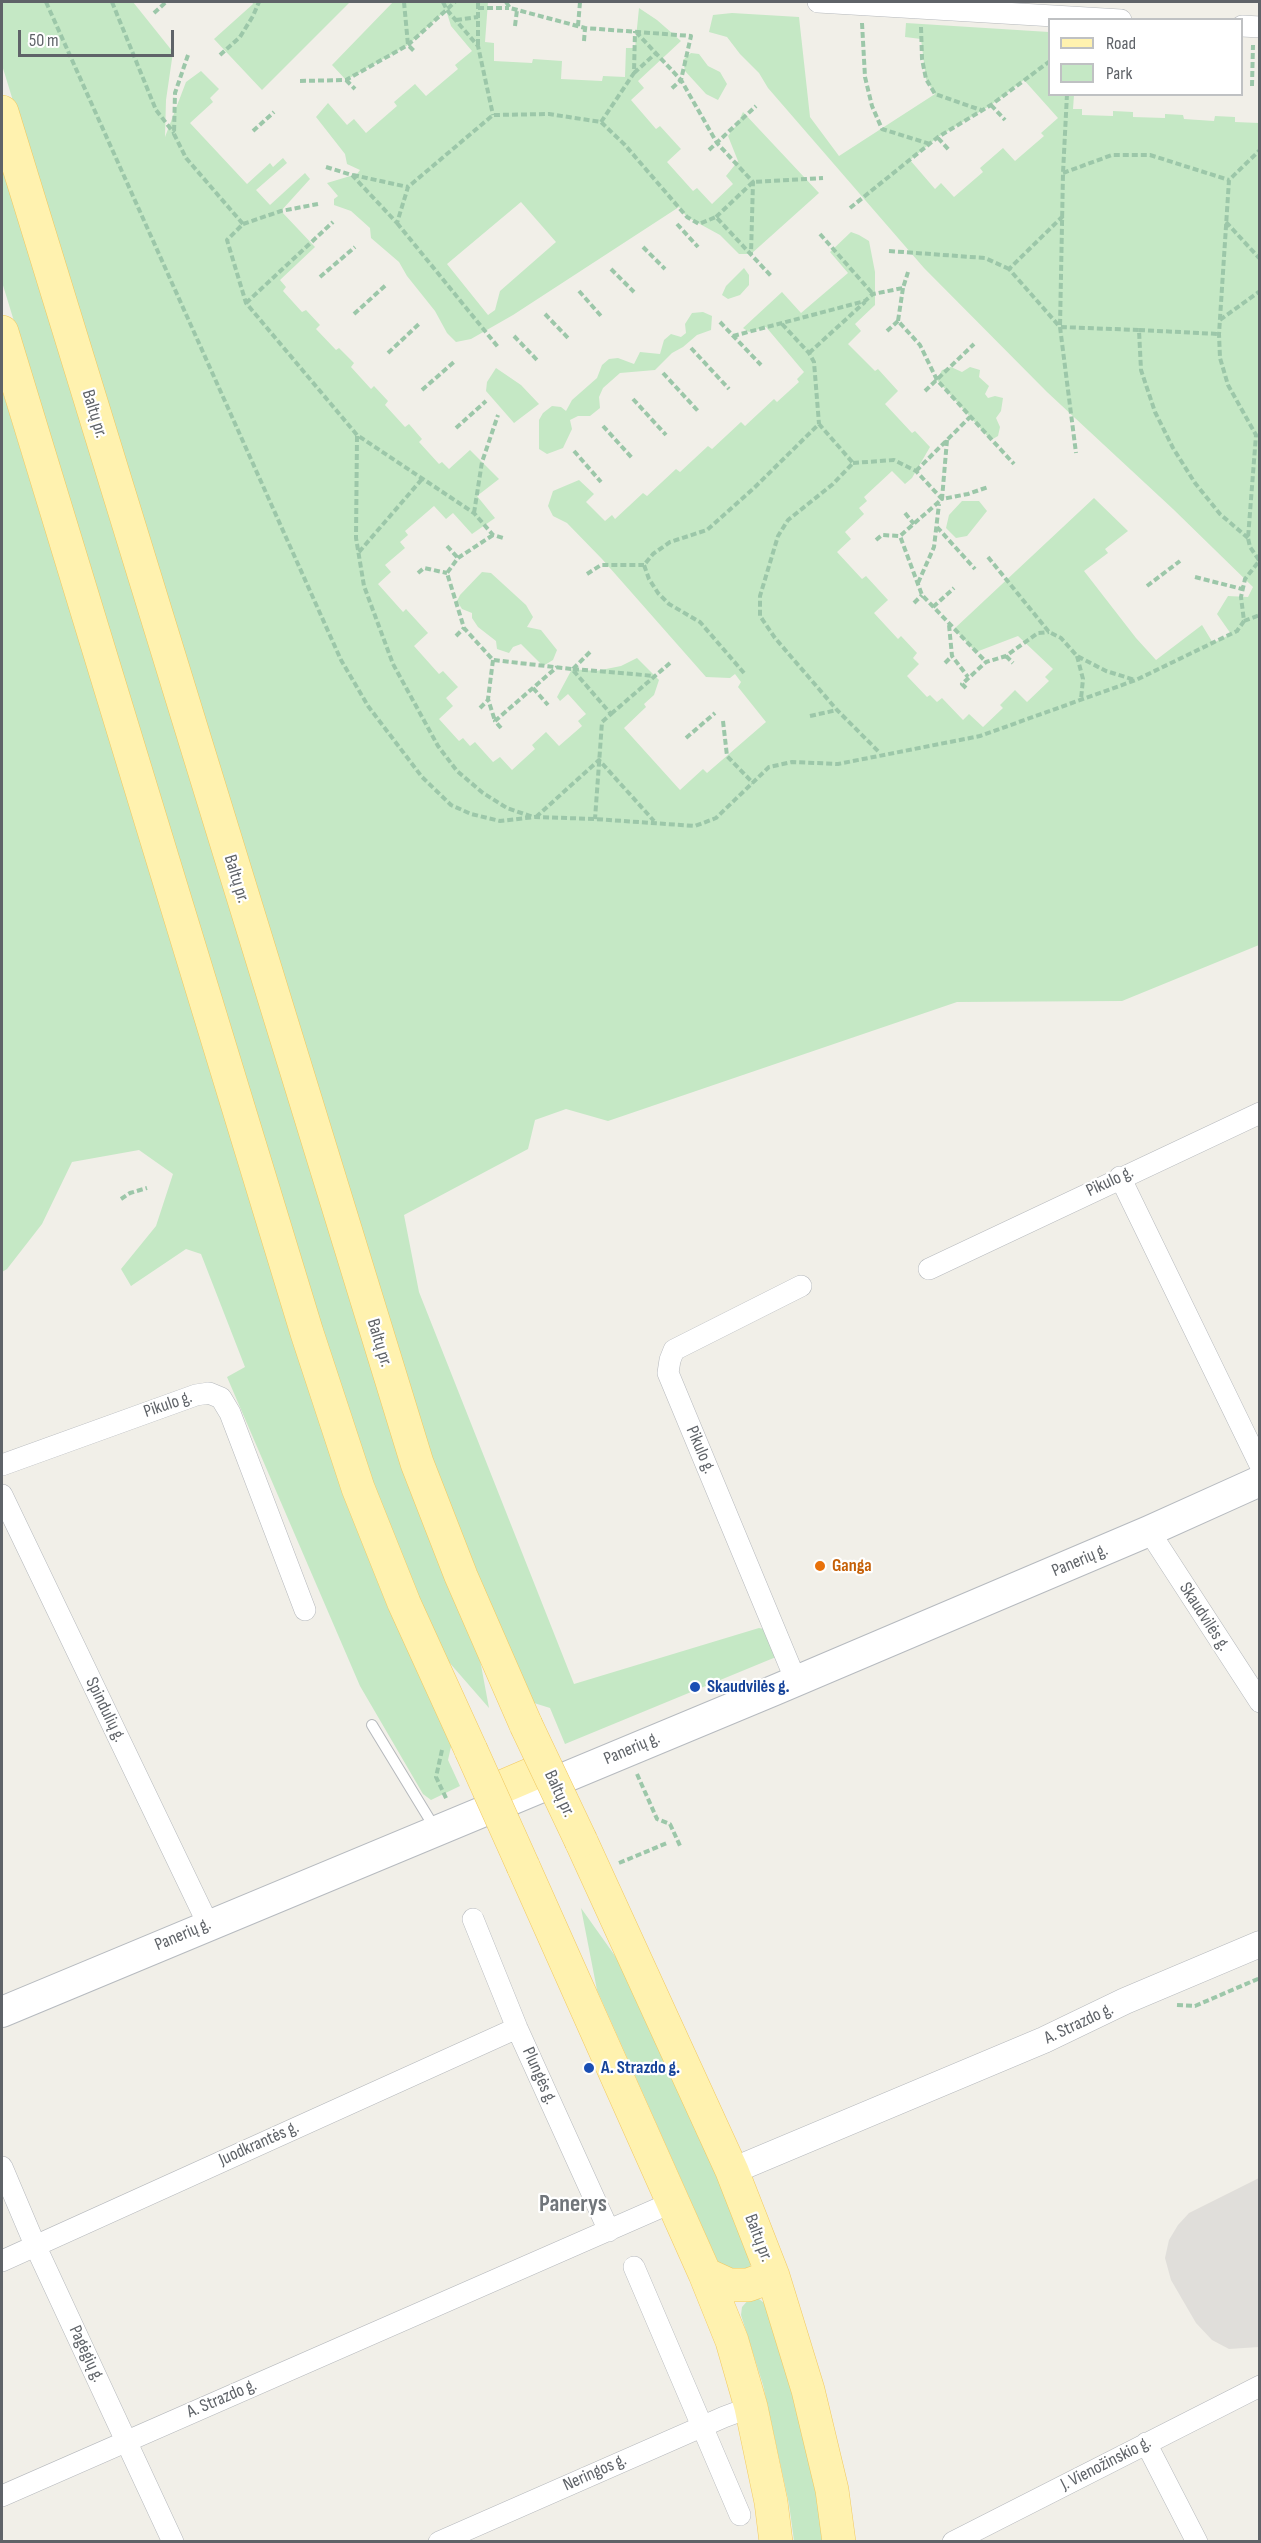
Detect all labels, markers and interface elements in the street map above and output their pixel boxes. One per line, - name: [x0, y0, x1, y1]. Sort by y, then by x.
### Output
- scale bar: [21, 18, 177, 56]
- legend: [1048, 18, 1243, 96]
- text: 50 m: [29, 30, 59, 51]
- text: Road: [1106, 33, 1136, 54]
- text: Park: [1106, 63, 1132, 84]
- street label: Baltų pr.: [76, 387, 112, 441]
- street label: Baltų pr.: [218, 852, 254, 906]
- street label: Pikulo g.: [1083, 1162, 1137, 1202]
- street label: Baltų pr.: [361, 1316, 397, 1370]
- street label: Pikulo g.: [141, 1387, 195, 1423]
- street label: Pikulo g.: [680, 1423, 720, 1477]
- street label: Panerių g.: [1049, 1540, 1111, 1582]
- place label: Ganga: [832, 1555, 872, 1577]
- marker: Ganga: [813, 1559, 827, 1573]
- street label: Skaudvilės g.: [1174, 1579, 1234, 1655]
- street label: Spindulių g.: [80, 1674, 130, 1746]
- place label: Skaudvilės g.: [707, 1676, 790, 1698]
- marker: Skaudvilės g.: [688, 1680, 702, 1694]
- street label: Panerių g.: [601, 1728, 663, 1770]
- street label: Baltų pr.: [539, 1767, 579, 1821]
- street label: Panerių g.: [152, 1914, 214, 1956]
- street label: A. Strazdo g.: [1041, 1999, 1117, 2049]
- street label: Plungės g.: [517, 2044, 561, 2108]
- place label: A. Strazdo g.: [601, 2057, 680, 2079]
- marker: A. Strazdo g.: [582, 2061, 596, 2075]
- street label: Juodkrantės g.: [216, 2117, 302, 2171]
- district label: Panerys: [539, 2191, 607, 2219]
- street label: Baltų pr.: [739, 2211, 777, 2265]
- street label: Pagėgių g.: [64, 2322, 108, 2386]
- street label: A. Strazdo g.: [184, 2375, 260, 2423]
- street label: J. Vienožinskio g.: [1057, 2432, 1155, 2496]
- street label: Neringos g.: [560, 2449, 630, 2497]

